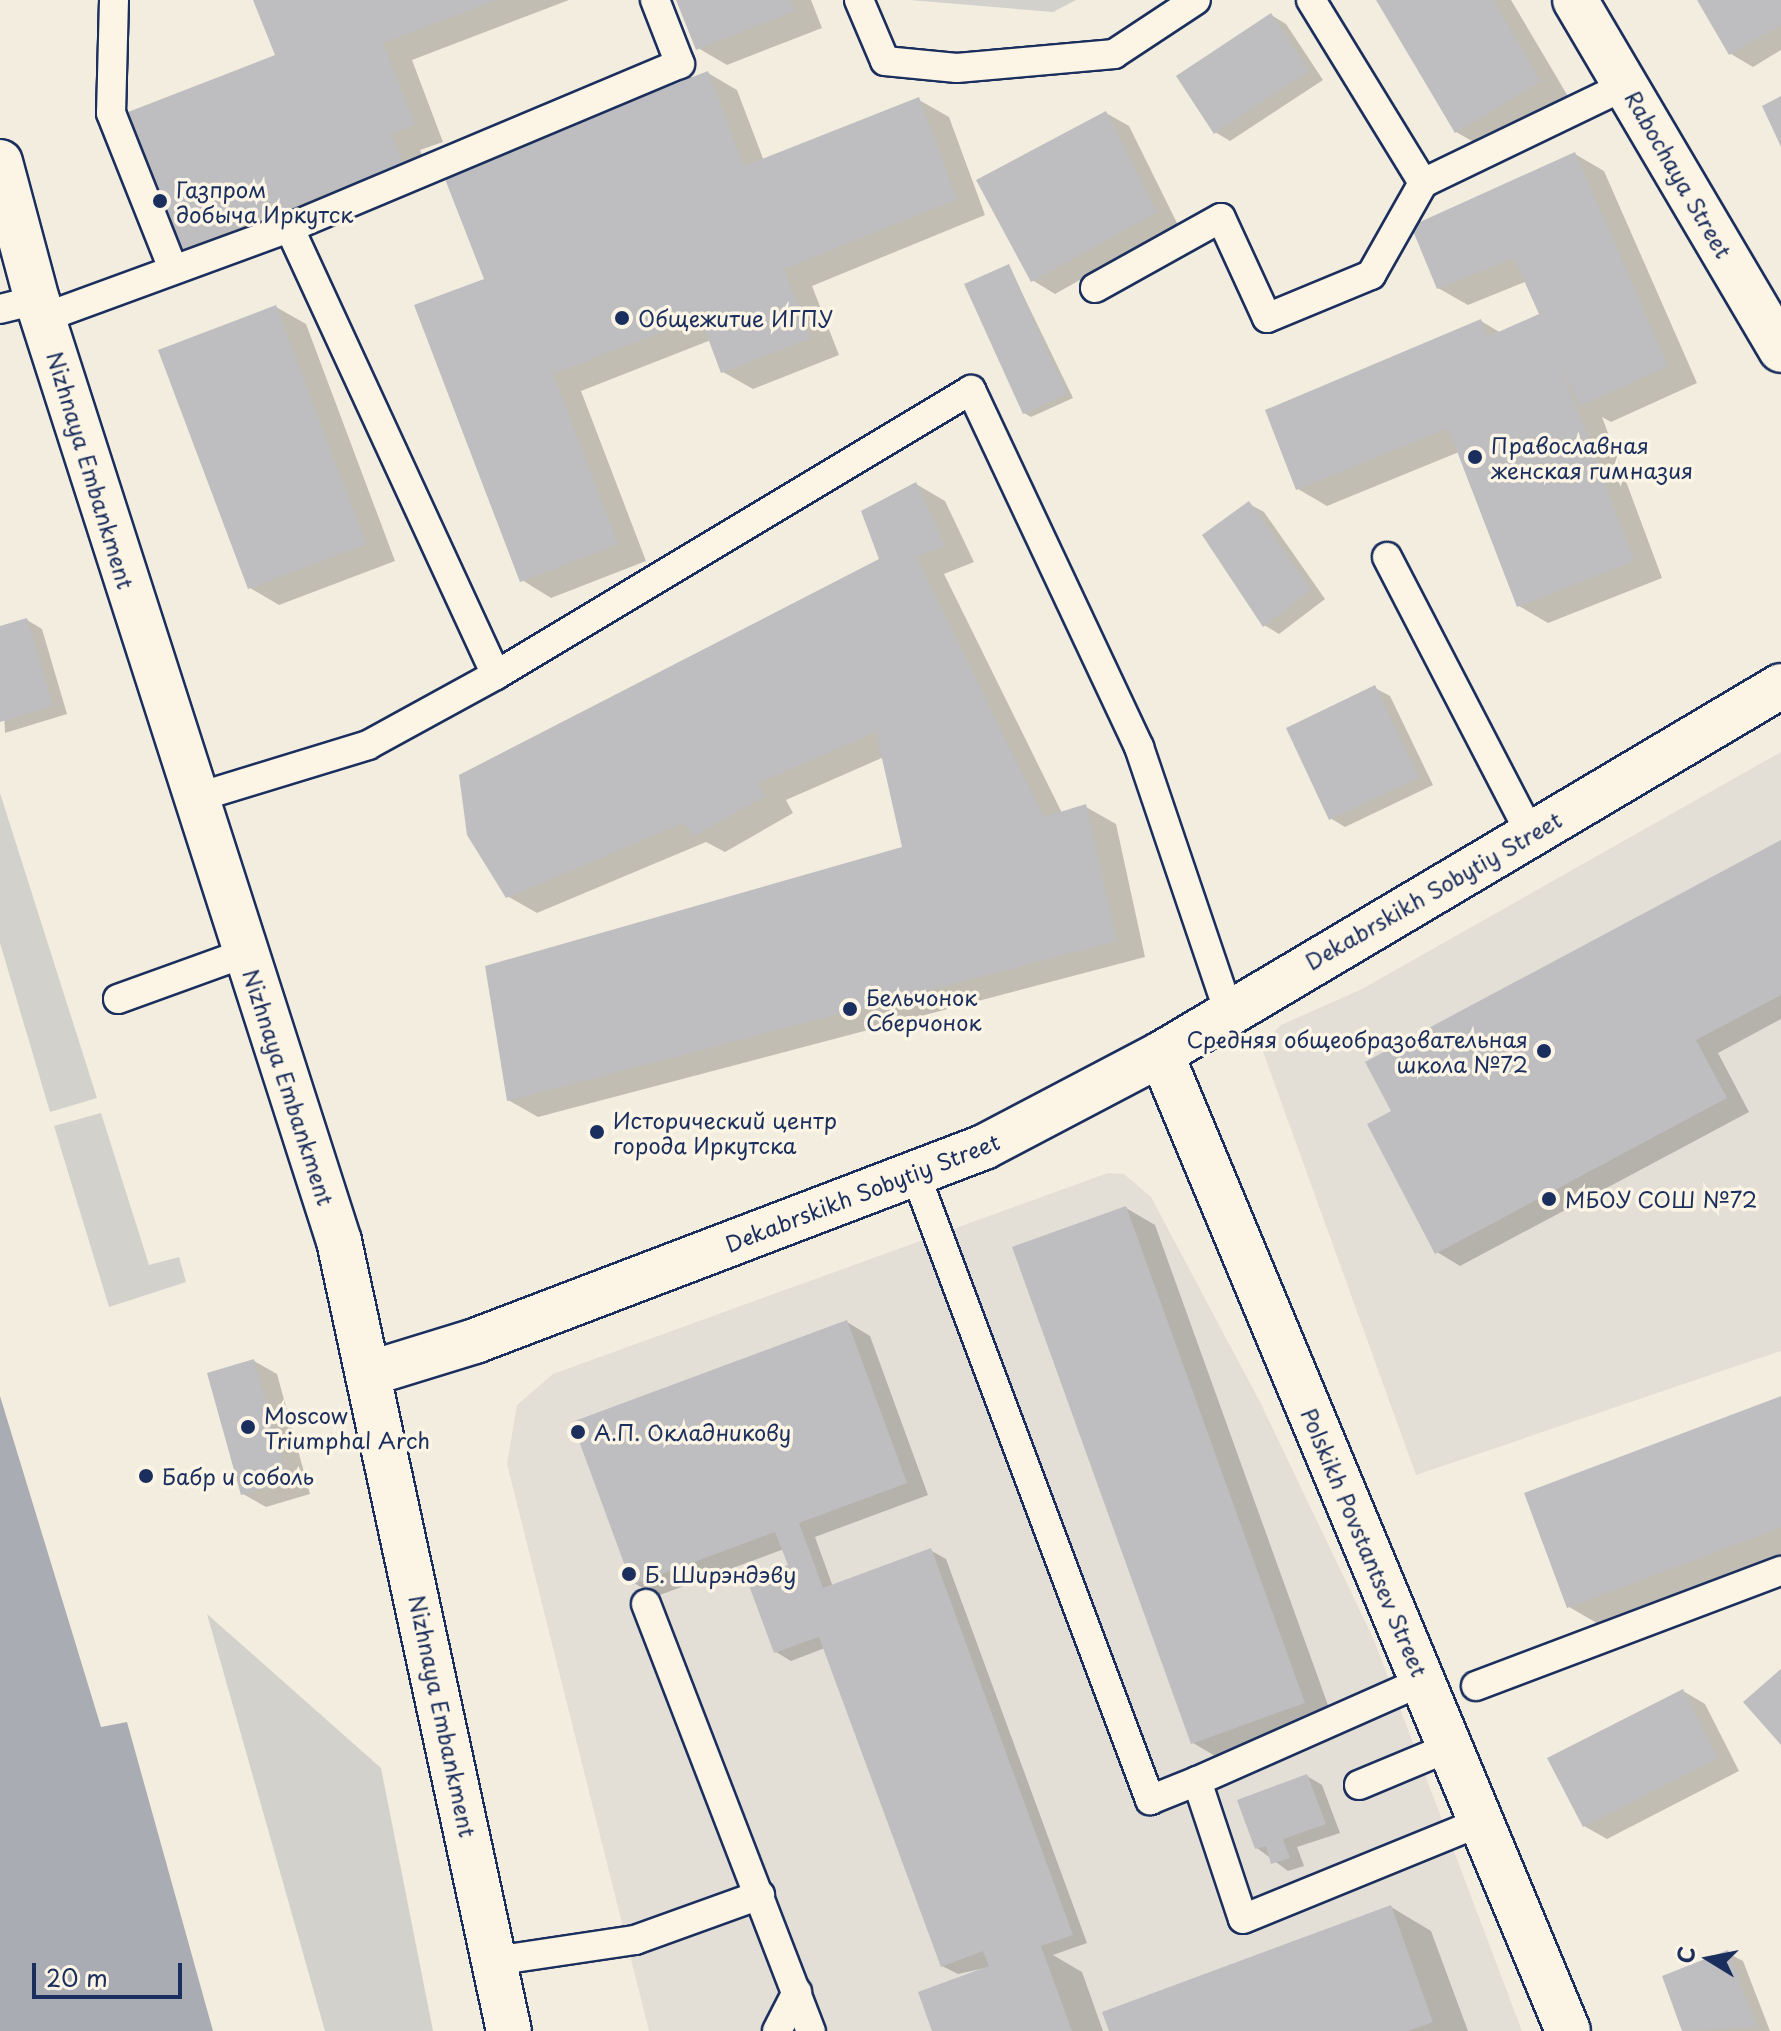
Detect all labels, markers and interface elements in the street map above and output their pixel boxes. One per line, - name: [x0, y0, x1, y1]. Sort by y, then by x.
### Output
- street label: Rabochaya Street: [1620, 85, 1738, 263]
- place label: Газпром добыча Иркутск: [176, 175, 353, 226]
- marker: Газпром добыча Иркутск: [151, 192, 169, 210]
- place label: Общежитие ИГПУ: [638, 305, 833, 331]
- marker: Общежитие ИГПУ: [613, 309, 631, 327]
- street label: Nizhnaya Embankment: [42, 348, 140, 592]
- place label: Православная женская гимназия: [1491, 431, 1693, 482]
- marker: Православная женская гимназия: [1466, 448, 1484, 466]
- street label: Dekabrskikh Sobytiy Street: [1300, 805, 1566, 975]
- street label: Nizhnaya Embankment: [238, 965, 340, 1209]
- place label: Бельчонок Сберчонок: [866, 983, 981, 1034]
- marker: Бельчонок Сберчонок: [841, 1000, 859, 1018]
- place label: Средняя общеобразовательная школа №72: [1186, 1025, 1528, 1076]
- marker: Средняя общеобразовательная школа №72: [1535, 1042, 1553, 1060]
- place label: Исторический центр города Иркутска: [613, 1106, 837, 1158]
- marker: Исторический центр города Иркутска: [588, 1123, 606, 1141]
- street label: Dekabrskikh Sobytiy Street: [721, 1127, 1003, 1257]
- place label: МБОУ СОШ №72: [1565, 1186, 1760, 1212]
- marker: МБОУ СОШ №72: [1540, 1190, 1558, 1208]
- place label: Moscow Triumphal Arch: [264, 1401, 430, 1452]
- street label: Polskikh Povstantsev Street: [1296, 1404, 1434, 1680]
- marker: Moscow Triumphal Arch: [239, 1418, 257, 1436]
- place label: А.П. Окладникову: [594, 1419, 792, 1445]
- marker: А.П. Окладникову: [569, 1423, 587, 1441]
- place label: Бабр и соболь: [162, 1463, 314, 1489]
- marker: Бабр и соболь: [137, 1467, 155, 1485]
- place label: Б. Ширэндэву: [645, 1561, 797, 1587]
- marker: Б. Ширэндэву: [620, 1565, 638, 1583]
- street label: Nizhnaya Embankment: [404, 1592, 482, 1840]
- north arrow: [1669, 1919, 1749, 1999]
- text: С: [1667, 1944, 1703, 1966]
- scale bar: [36, 1947, 186, 1997]
- text: 20 m: [46, 1959, 108, 1995]

